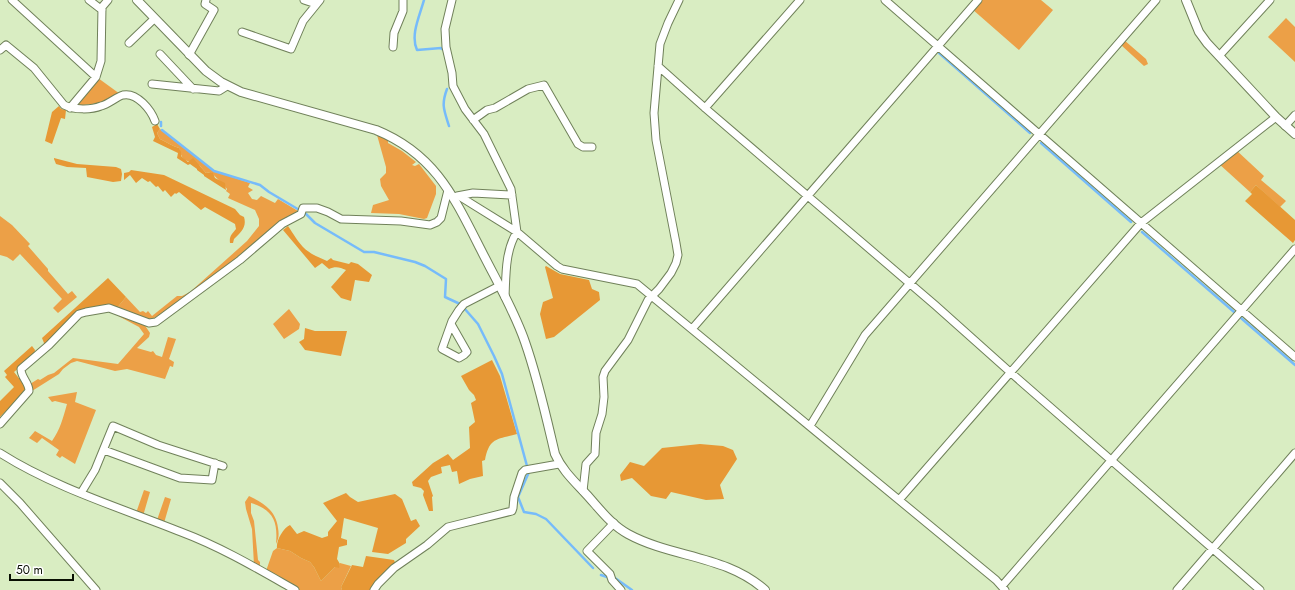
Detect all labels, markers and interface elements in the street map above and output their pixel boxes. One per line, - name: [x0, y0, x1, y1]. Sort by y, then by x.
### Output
- scale bar: [10, 556, 73, 582]
- text: 50 m: [16, 561, 43, 579]

